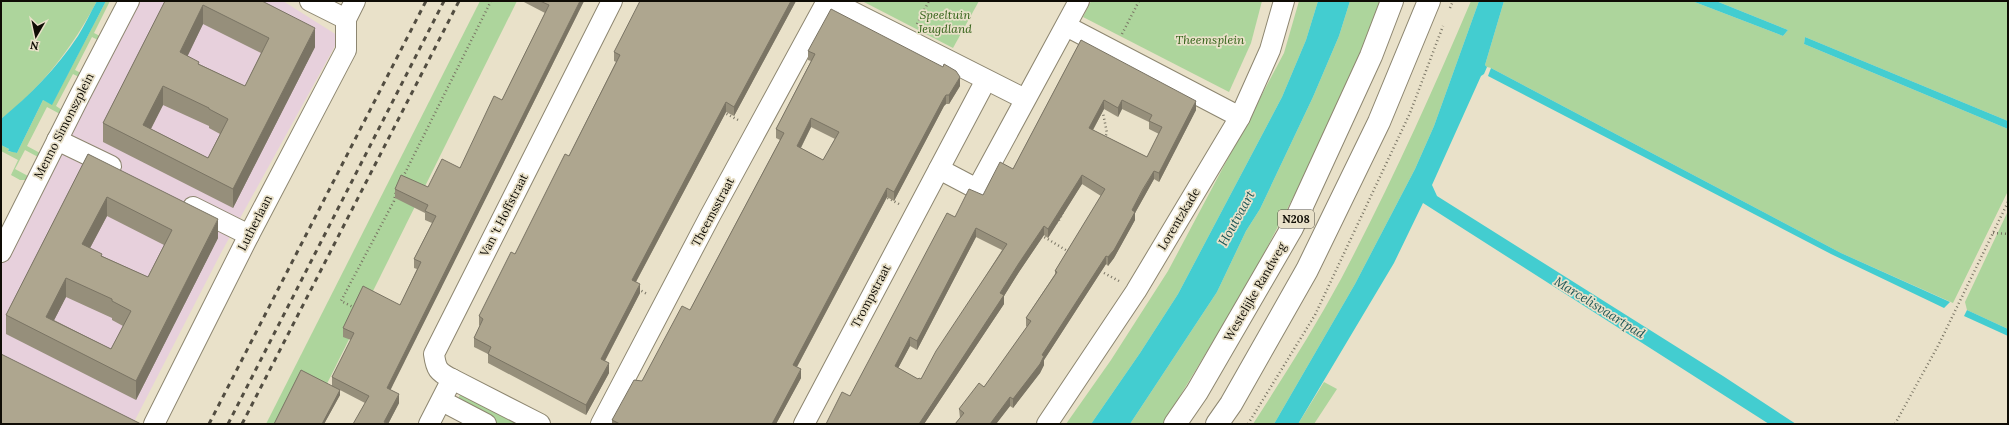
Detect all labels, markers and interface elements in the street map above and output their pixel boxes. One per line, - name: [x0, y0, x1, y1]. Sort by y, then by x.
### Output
- park label: Speeltuin Jeugdland: [917, 7, 972, 36]
- north arrow: [16, 16, 56, 56]
- park label: Theemsplein: [1176, 32, 1245, 47]
- text: N: [29, 38, 40, 53]
- street label: Menno Simonszplein: [30, 70, 97, 181]
- street label: Van 't Hoffstraat: [476, 171, 531, 260]
- street label: Theemsstraat: [688, 174, 737, 249]
- street label: Lorentzkade: [1154, 185, 1203, 253]
- water label: Houtvaart: [1214, 187, 1259, 249]
- street label: Lutherlaan: [234, 192, 275, 253]
- road number: N208: [1278, 210, 1314, 228]
- street label: Westelijke Randweg: [1220, 240, 1289, 344]
- street label: Trompstraat: [848, 261, 894, 330]
- water label: Marcelisvaartpad: [1551, 273, 1649, 343]

